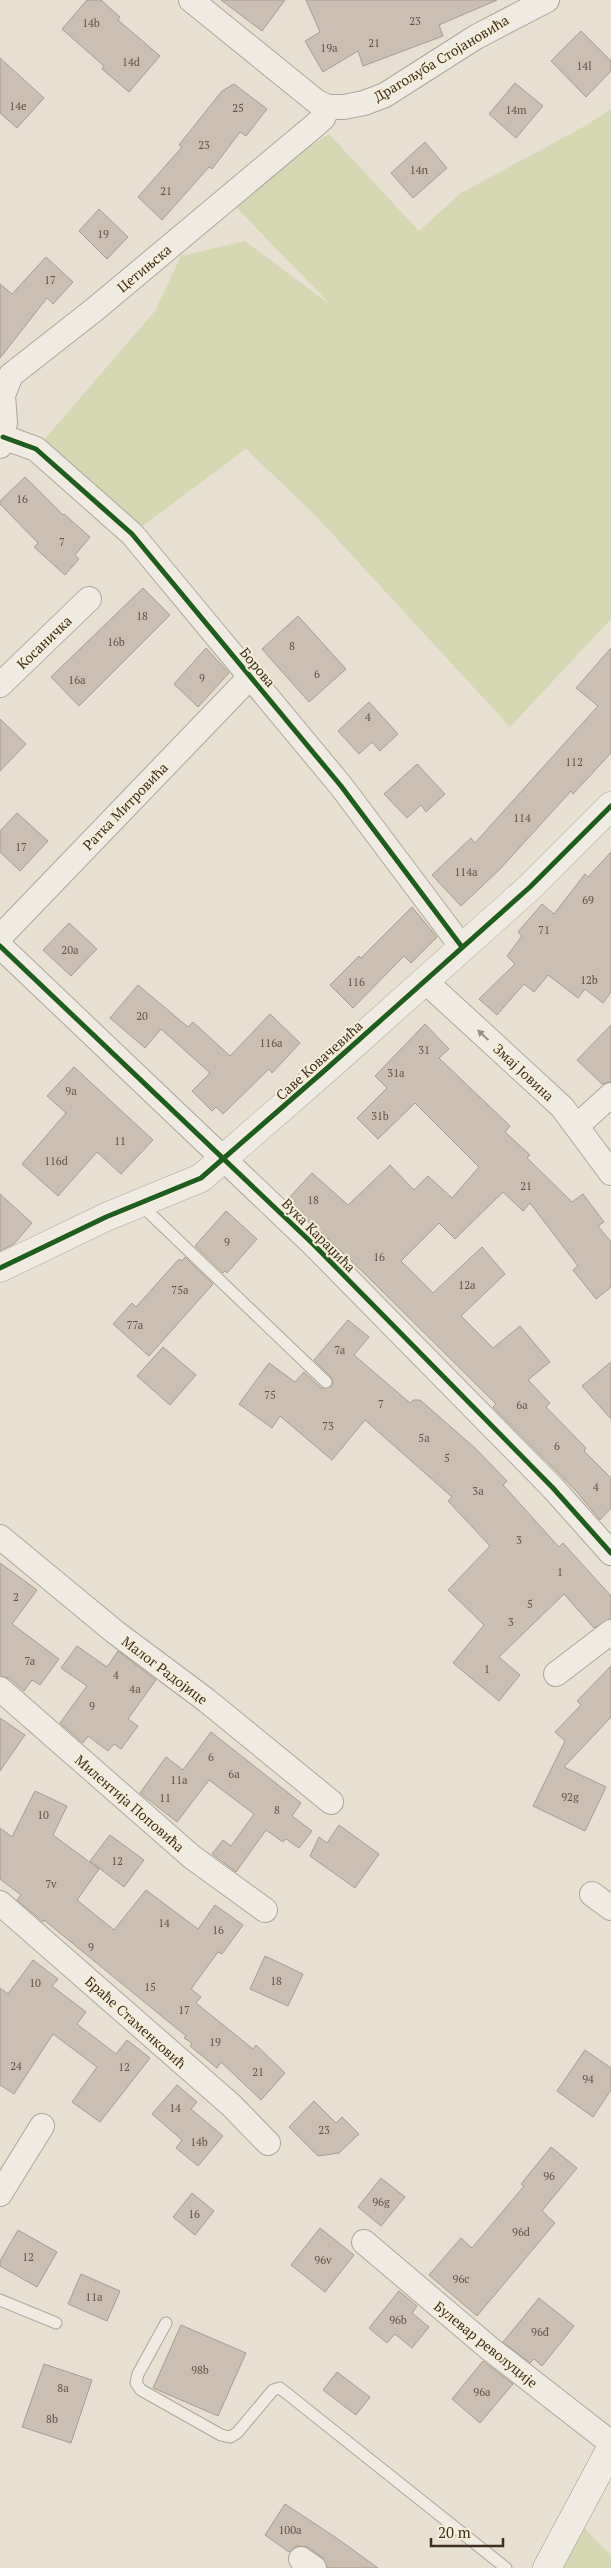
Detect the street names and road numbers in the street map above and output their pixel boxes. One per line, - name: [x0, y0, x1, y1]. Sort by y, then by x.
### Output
- street label: Драгољуба Стојановића: [370, 10, 512, 106]
- street label: Цетињска: [113, 240, 175, 296]
- street label: Косаничка: [12, 611, 76, 673]
- street label: Борова: [236, 643, 280, 691]
- street label: Ратка Митровића: [78, 758, 172, 854]
- street label: Саве Ковачевића: [271, 1016, 367, 1104]
- street label: Змај Јовина: [489, 1039, 559, 1105]
- street label: Вука Караџића: [278, 1194, 360, 1276]
- street label: Малог Радојице: [118, 1631, 212, 1709]
- street label: Милентија Поповића: [71, 1750, 189, 1856]
- street label: Браће Стаменковић: [81, 1972, 191, 2072]
- street label: Булевар револуције: [430, 2296, 542, 2392]

